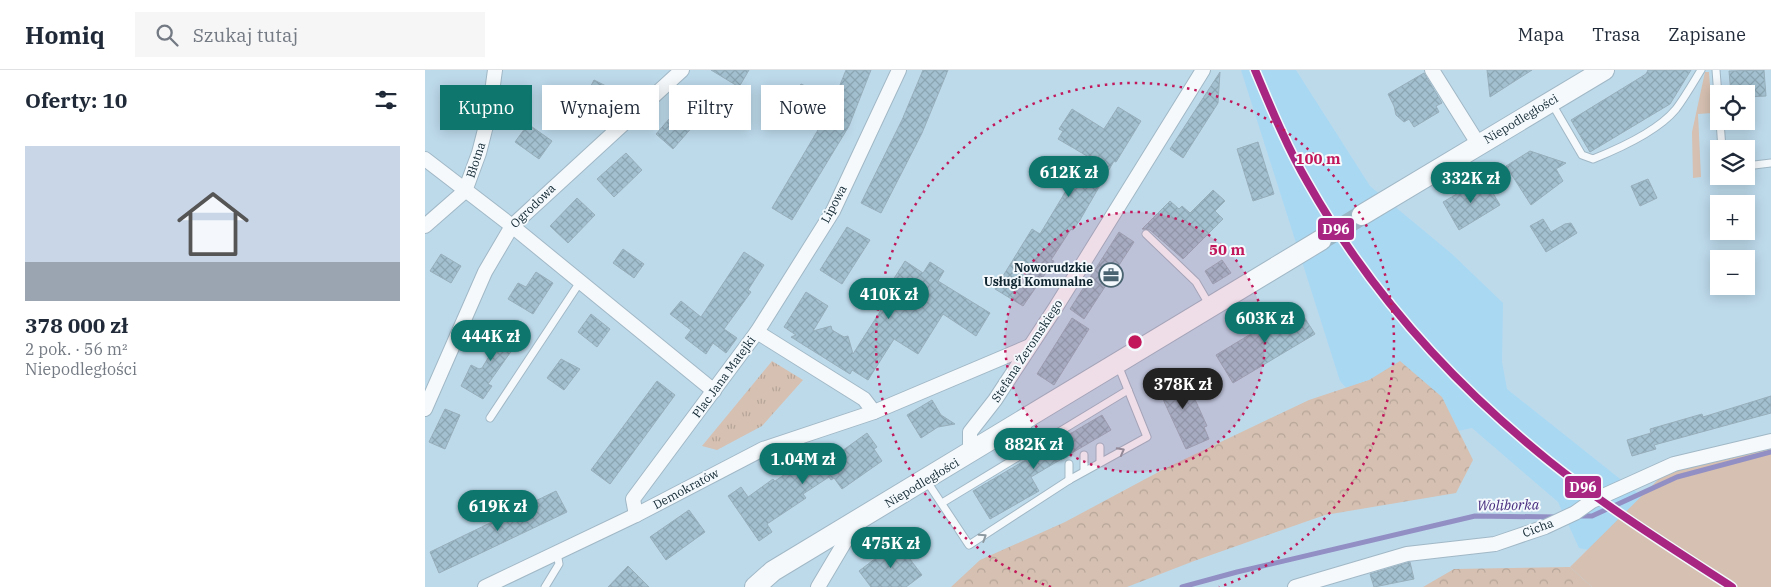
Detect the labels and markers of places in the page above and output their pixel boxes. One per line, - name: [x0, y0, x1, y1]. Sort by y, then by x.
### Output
- pin: 612K zł: [1023, 156, 1115, 198]
- pin: 332K zł: [1425, 162, 1517, 204]
- place label: Noworudzkie Usługi Komunalne: [984, 260, 1093, 289]
- office icon: Noworudzkie Usługi Komunalne: [1098, 262, 1124, 288]
- pin: 410K zł: [843, 278, 935, 320]
- pin: 603K zł: [1219, 302, 1311, 344]
- pin: 444K zł: [445, 320, 537, 362]
- centre of rings: [1126, 333, 1144, 351]
- pin: 378K zł: [1137, 368, 1229, 410]
- pin: 882K zł: [988, 428, 1080, 470]
- pin: 1.04M zł: [751, 442, 855, 485]
- pin: 619K zł: [452, 490, 544, 532]
- pin: 475K zł: [845, 526, 937, 569]

